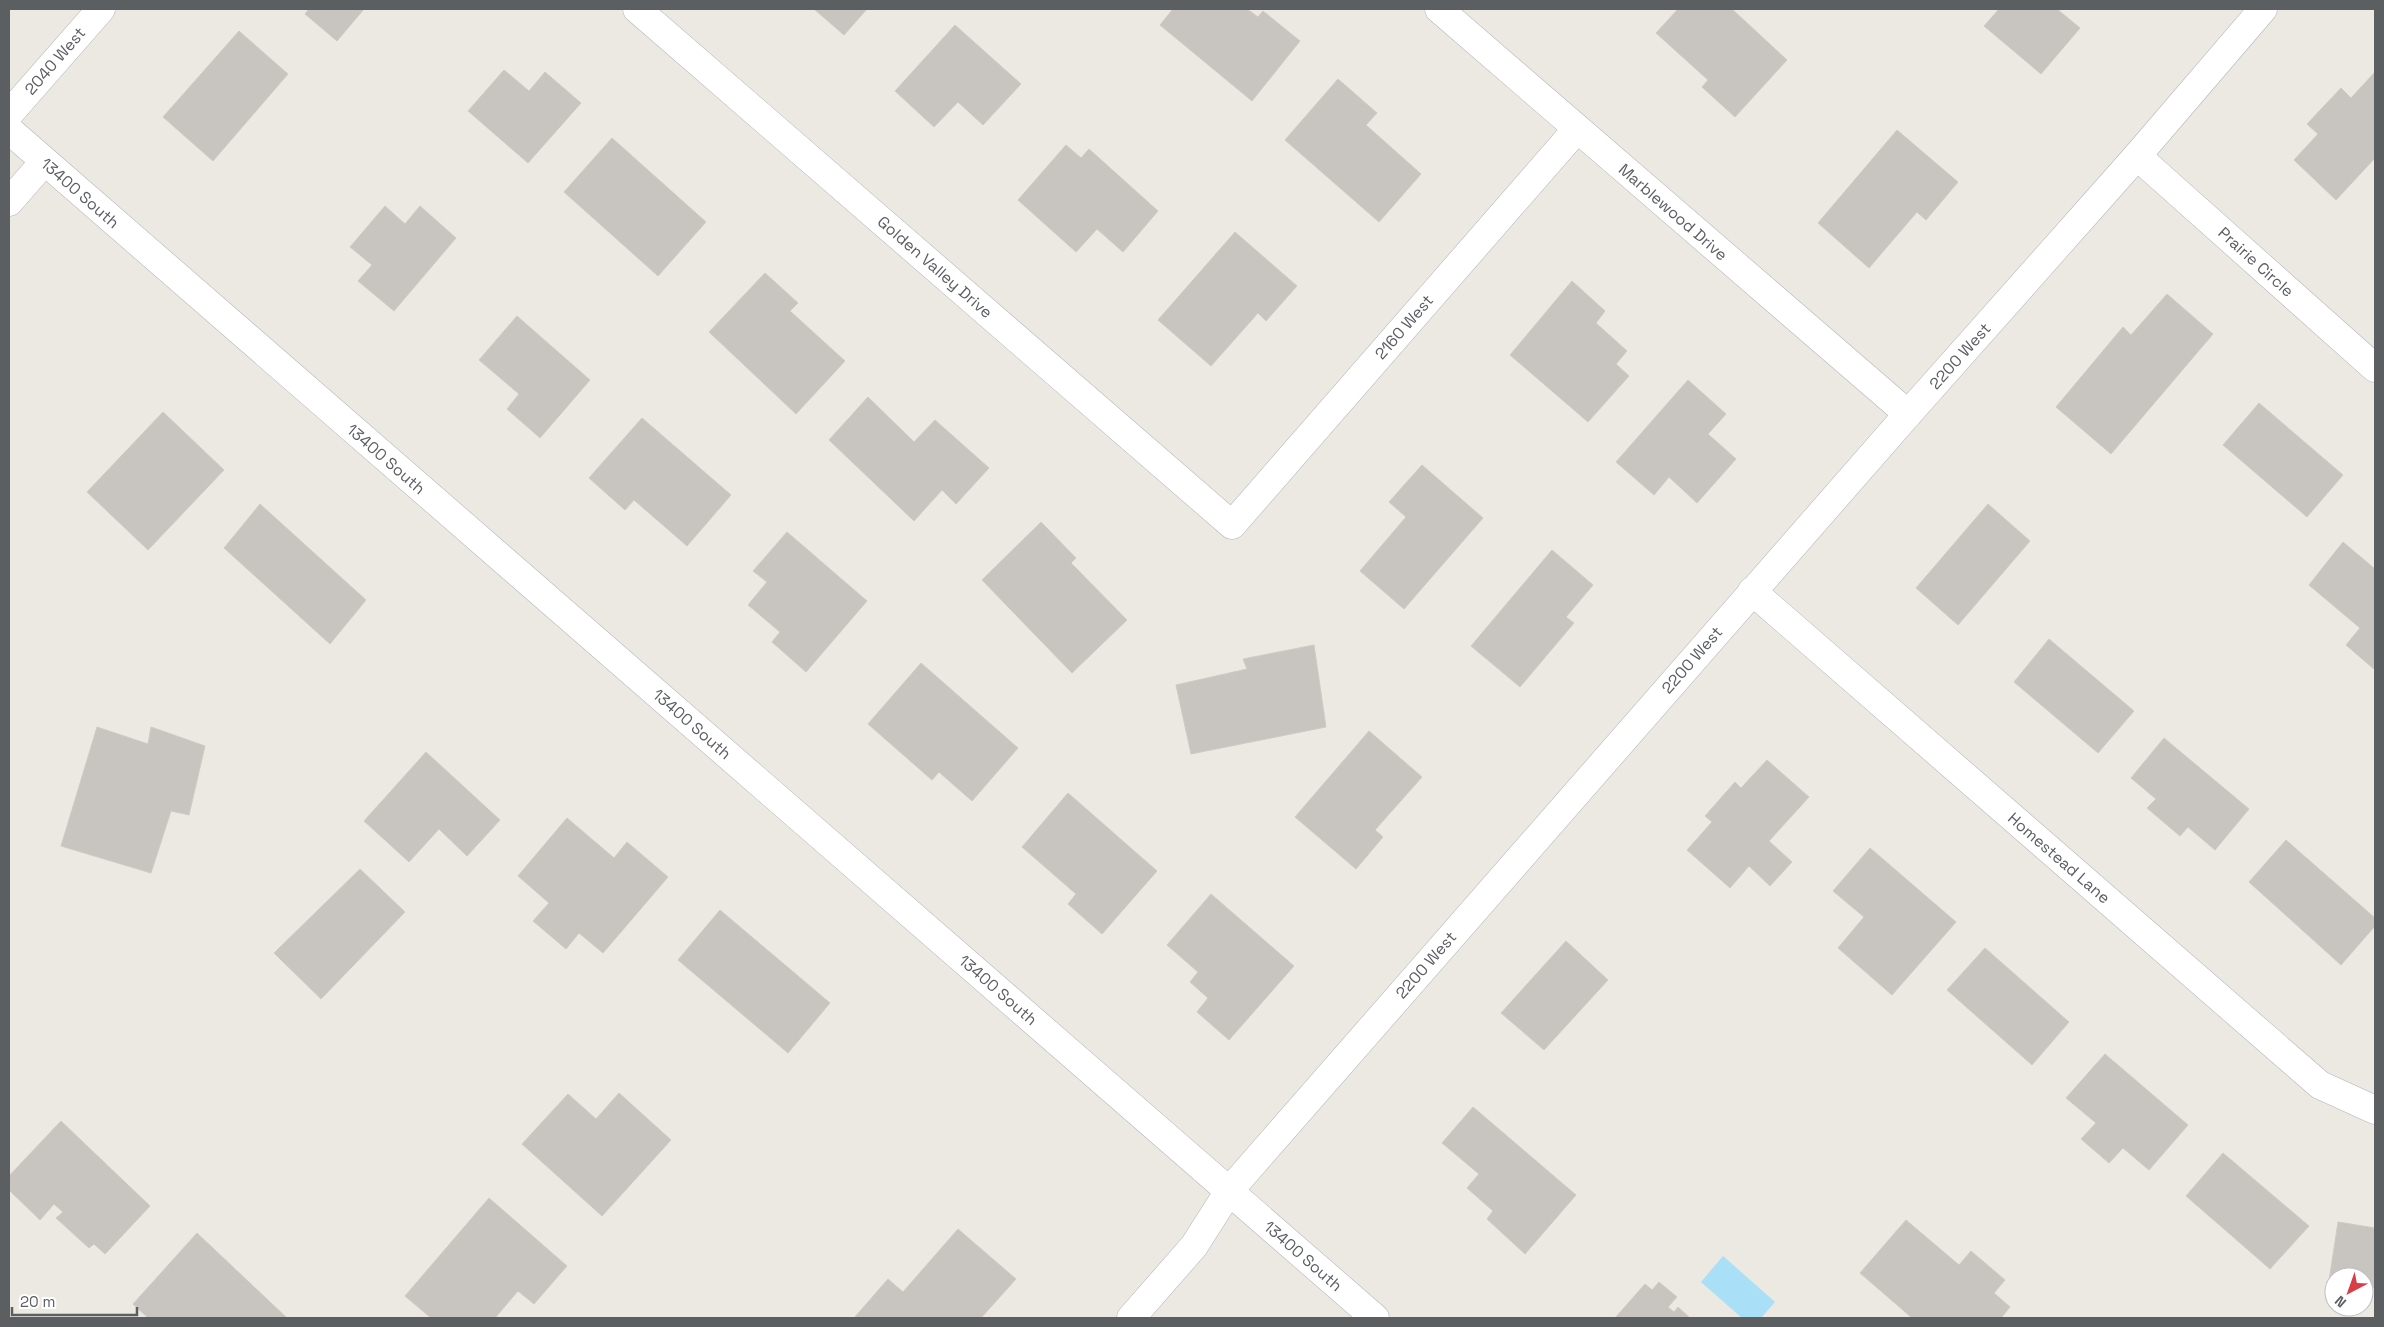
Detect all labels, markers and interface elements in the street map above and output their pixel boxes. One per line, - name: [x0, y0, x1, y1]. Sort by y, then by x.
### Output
- street label: 2040 West: [20, 23, 90, 99]
- street label: 13400 South: [36, 153, 124, 233]
- street label: Marblewood Drive: [1614, 159, 1732, 265]
- street label: Golden Valley Drive: [873, 211, 997, 323]
- street label: Prairie Circle: [2214, 222, 2298, 302]
- street label: 2160 West: [1370, 290, 1438, 364]
- street label: 2200 West: [1925, 318, 1995, 394]
- street label: 13400 South: [342, 419, 430, 499]
- street label: 2200 West: [1657, 622, 1727, 698]
- street label: 13400 South: [648, 684, 736, 764]
- street label: Homestead Lane: [2003, 808, 2115, 908]
- street label: 2200 West: [1391, 927, 1461, 1003]
- street label: 13400 South: [954, 950, 1042, 1030]
- street label: 13400 South: [1259, 1216, 1347, 1296]
- north arrow: [2324, 1267, 2374, 1317]
- scale bar: [12, 1284, 138, 1316]
- text: 20 m: [20, 1292, 55, 1311]
- text: N: [2331, 1292, 2350, 1312]

